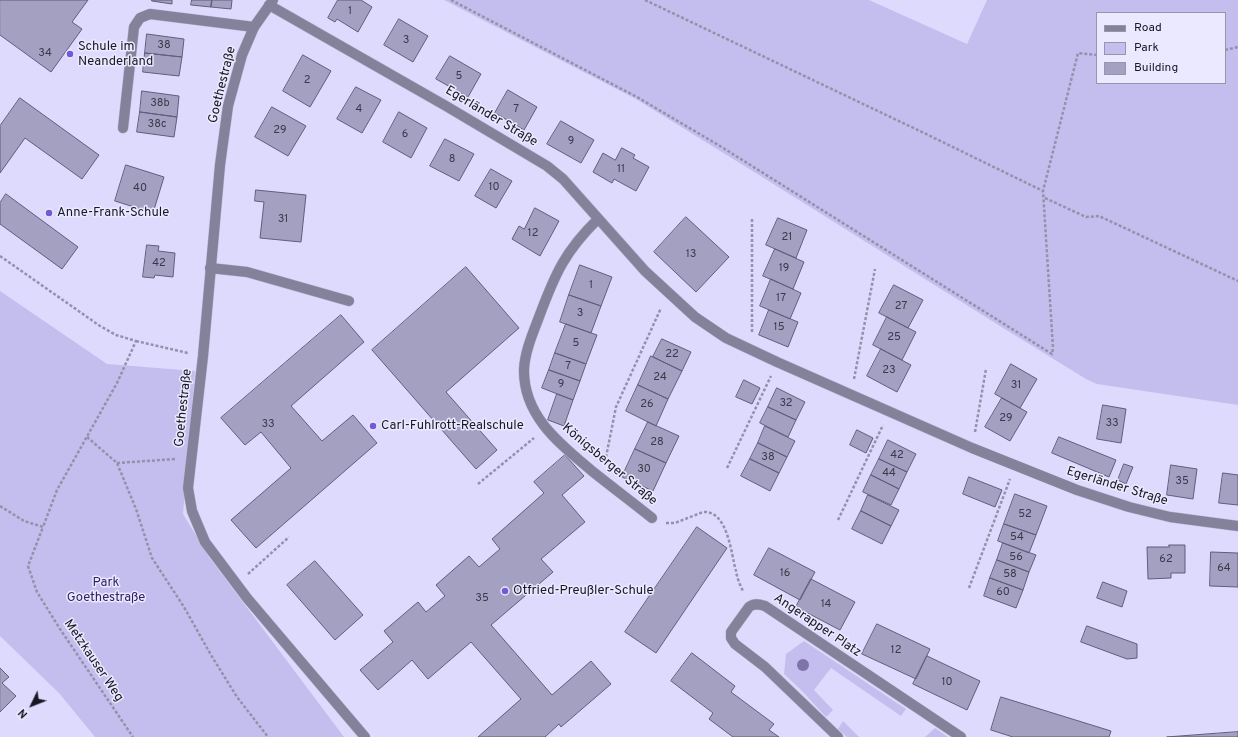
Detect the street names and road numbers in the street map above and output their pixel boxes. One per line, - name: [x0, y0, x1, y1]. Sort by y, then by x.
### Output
- street label: Goethestraße: [206, 45, 240, 125]
- street label: Egerländer Straße: [442, 83, 540, 151]
- street label: Goethestraße: [172, 368, 196, 448]
- street label: Königsberger Straße: [558, 421, 660, 509]
- street label: Egerländer Straße: [1065, 464, 1169, 510]
- street label: Angerapper Platz: [770, 591, 864, 661]
- street label: Metzkauser Weg: [60, 617, 126, 705]

